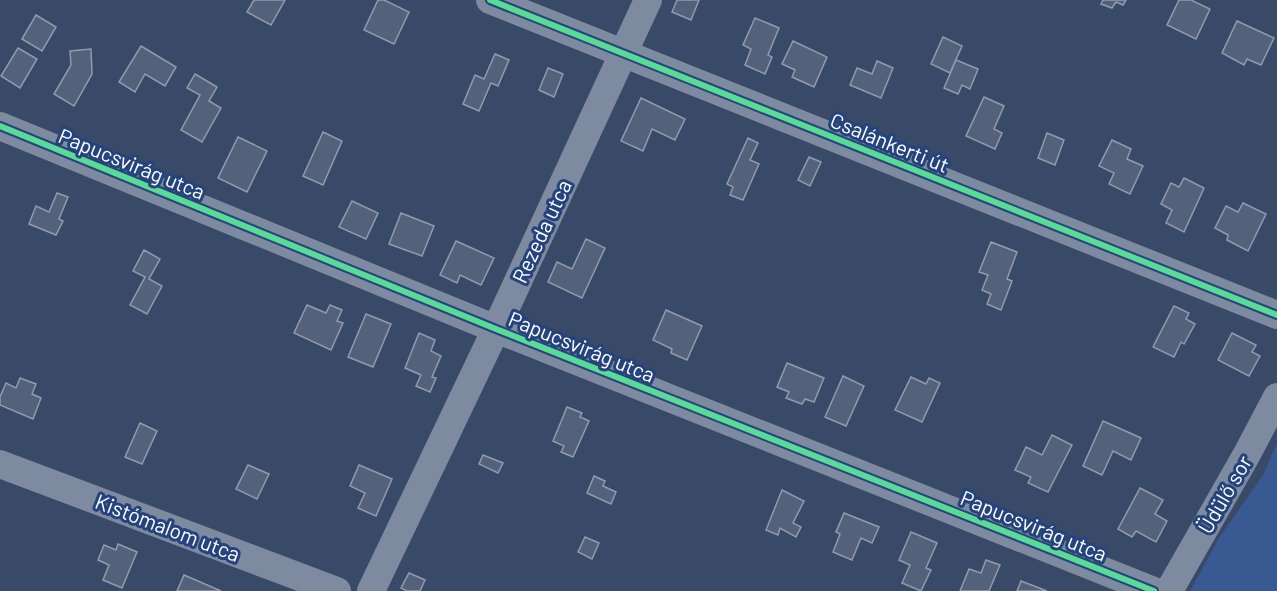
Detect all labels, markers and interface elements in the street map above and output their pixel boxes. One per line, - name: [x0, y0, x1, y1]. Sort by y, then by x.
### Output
- street label: Csalánkerti út: [827, 107, 953, 177]
- street label: Papucsvirág utca: [55, 122, 209, 204]
- street label: Rezeda utca: [506, 175, 576, 287]
- street label: Papucsvirág utca: [505, 305, 659, 387]
- street label: Üdülő sor: [1192, 450, 1256, 537]
- street label: Papucsvirág utca: [957, 484, 1111, 566]
- street label: Kistómalom utca: [92, 488, 244, 566]

